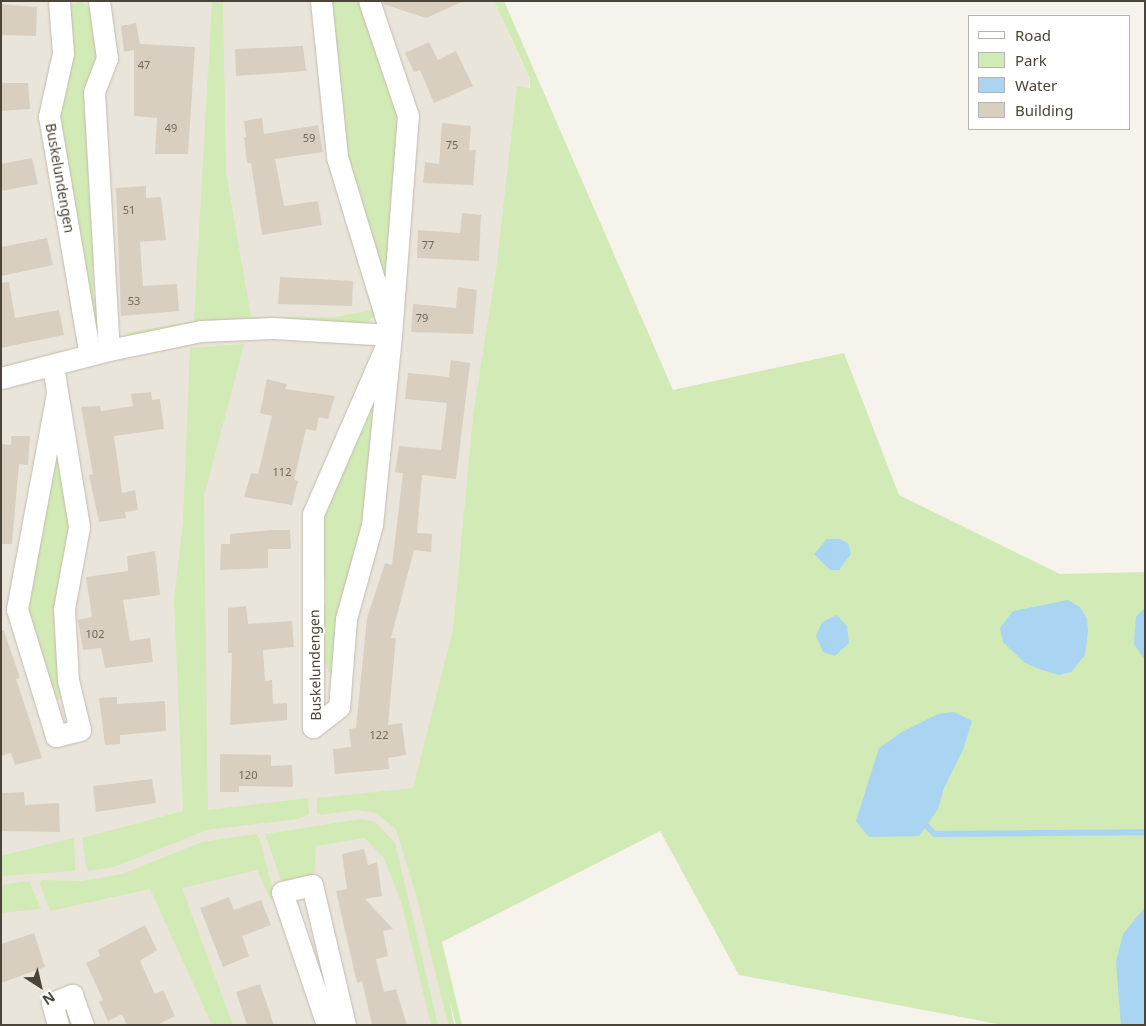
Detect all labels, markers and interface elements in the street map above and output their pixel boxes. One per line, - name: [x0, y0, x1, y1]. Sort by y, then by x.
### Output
- legend: [968, 15, 1131, 130]
- text: Road: [1015, 25, 1051, 45]
- text: Park: [1015, 50, 1047, 70]
- house number: 47: [138, 58, 150, 72]
- text: Water: [1015, 75, 1057, 95]
- text: Building: [1015, 100, 1073, 120]
- house number: 49: [165, 121, 177, 135]
- street label: Buskelundengen: [42, 122, 78, 234]
- house number: 59: [303, 131, 315, 145]
- house number: 75: [446, 138, 458, 152]
- house number: 51: [123, 203, 135, 217]
- house number: 77: [422, 238, 434, 252]
- house number: 53: [128, 294, 140, 308]
- house number: 79: [416, 311, 428, 325]
- house number: 112: [273, 465, 291, 479]
- street label: Buskelundengen: [306, 609, 324, 721]
- house number: 102: [86, 627, 104, 641]
- house number: 122: [370, 728, 388, 742]
- house number: 120: [239, 768, 257, 782]
- north arrow: [15, 961, 65, 1011]
- text: N: [39, 988, 59, 1010]

